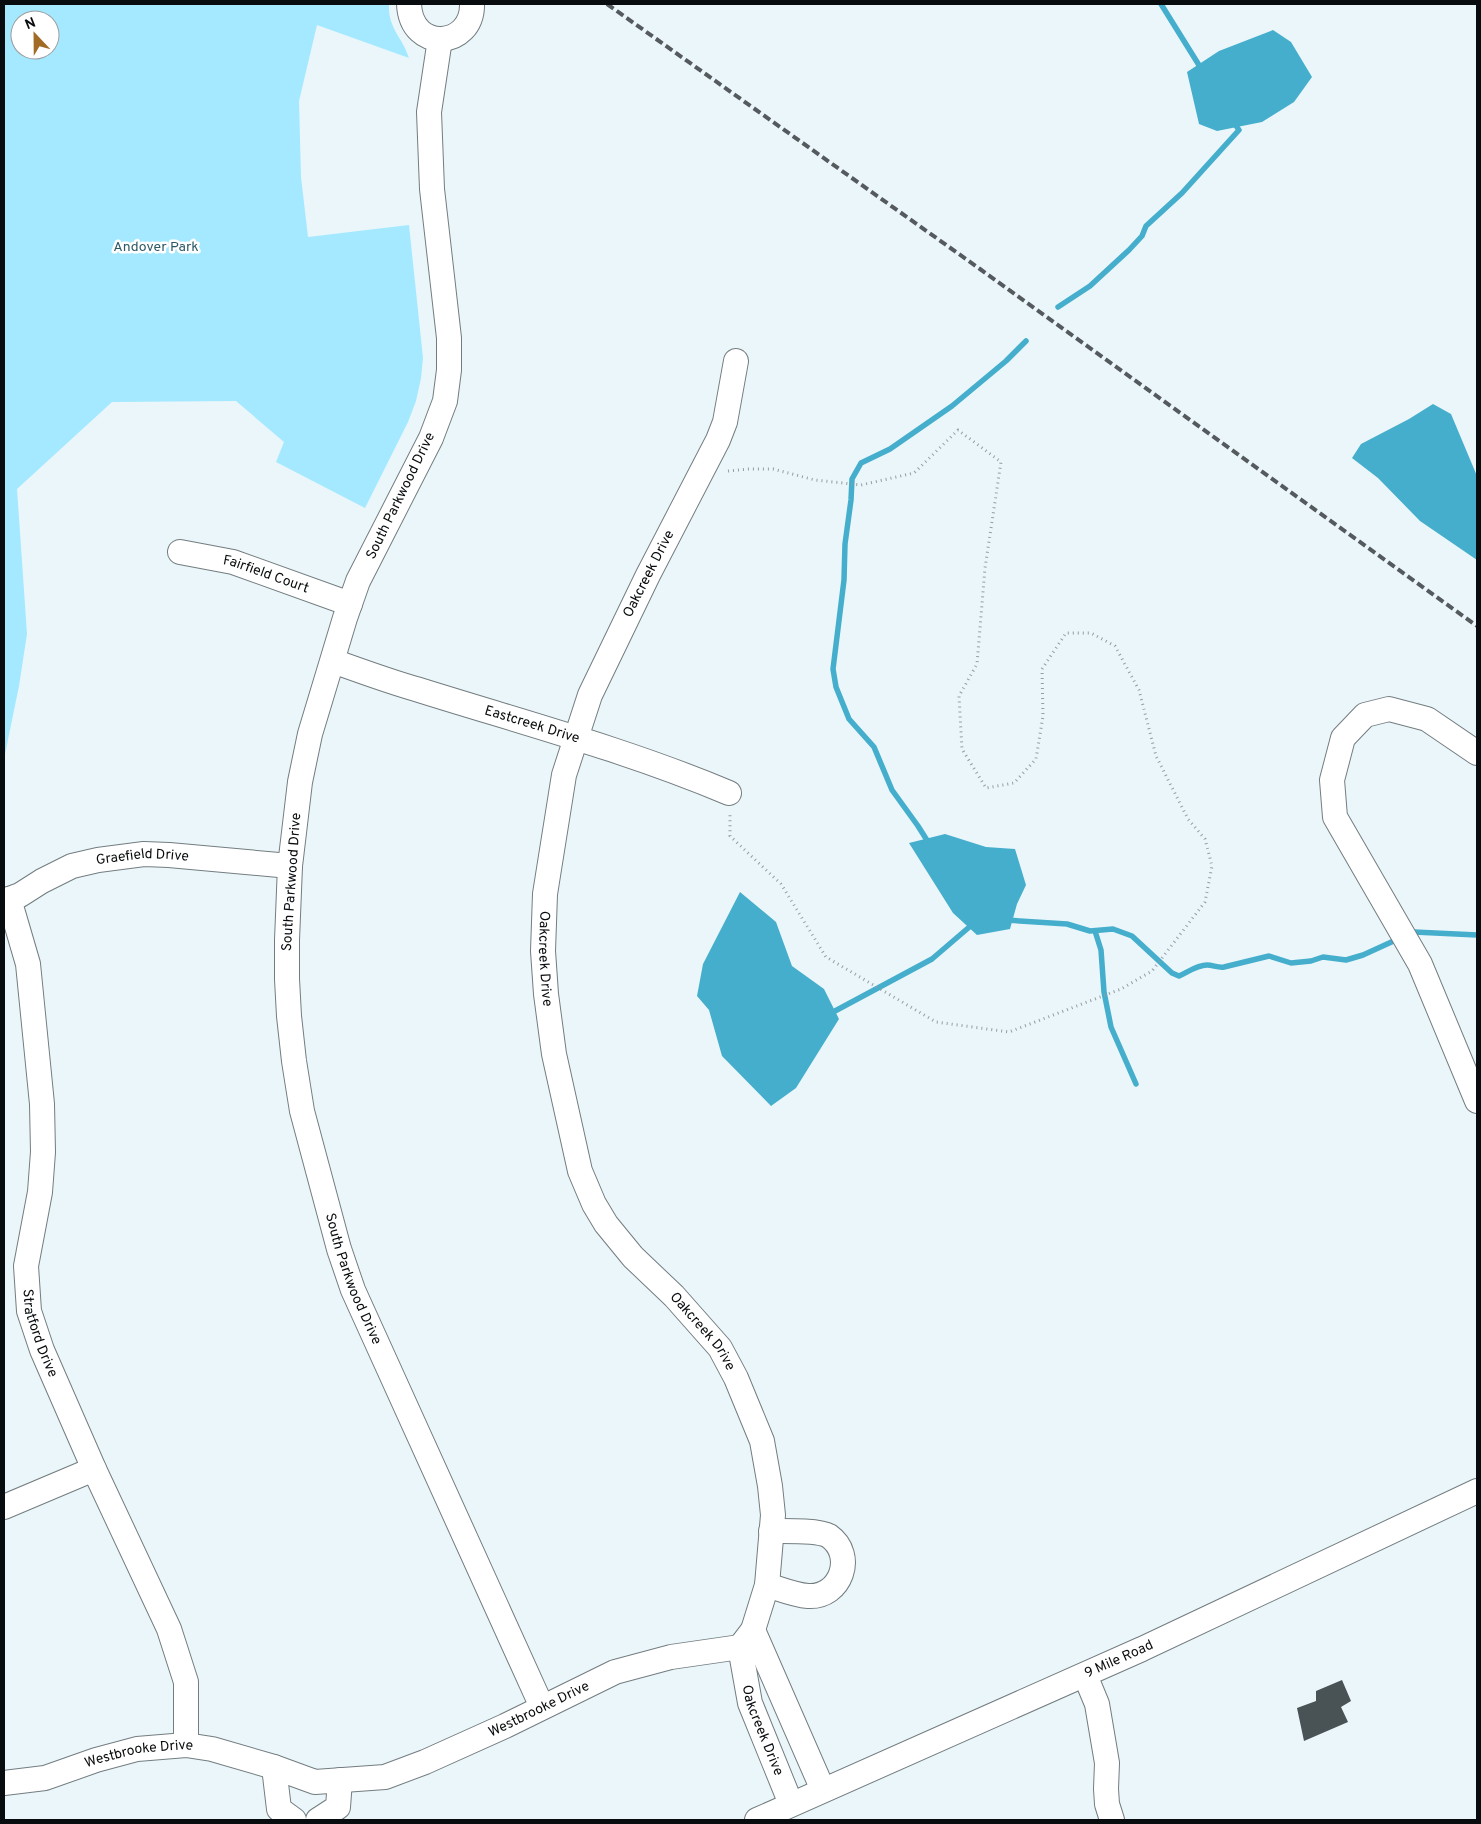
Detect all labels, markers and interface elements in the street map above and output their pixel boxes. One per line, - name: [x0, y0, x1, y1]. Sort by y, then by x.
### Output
- north arrow: [10, 10, 60, 60]
- text: N: [23, 15, 39, 34]
- park label: Andover Park: [113, 239, 199, 256]
- street label: South Parkwood Drive: [363, 430, 439, 562]
- street label: Oakcreek Drive: [620, 528, 678, 620]
- street label: Fairfield Court: [222, 552, 311, 597]
- street label: Eastcreek Drive: [482, 702, 582, 747]
- street label: South Parkwood Drive: [279, 812, 305, 952]
- street label: Graefield Drive: [95, 845, 190, 869]
- street label: Oakcreek Drive: [534, 911, 556, 1007]
- street label: South Parkwood Drive: [321, 1211, 385, 1347]
- street label: Stratford Drive: [19, 1289, 61, 1380]
- street label: Oakcreek Drive: [666, 1289, 739, 1373]
- street label: 9 Mile Road: [1082, 1636, 1156, 1682]
- street label: Westbrooke Drive: [486, 1677, 592, 1741]
- street label: Oakcreek Drive: [738, 1684, 787, 1778]
- street label: Westbrooke Drive: [82, 1737, 194, 1772]

